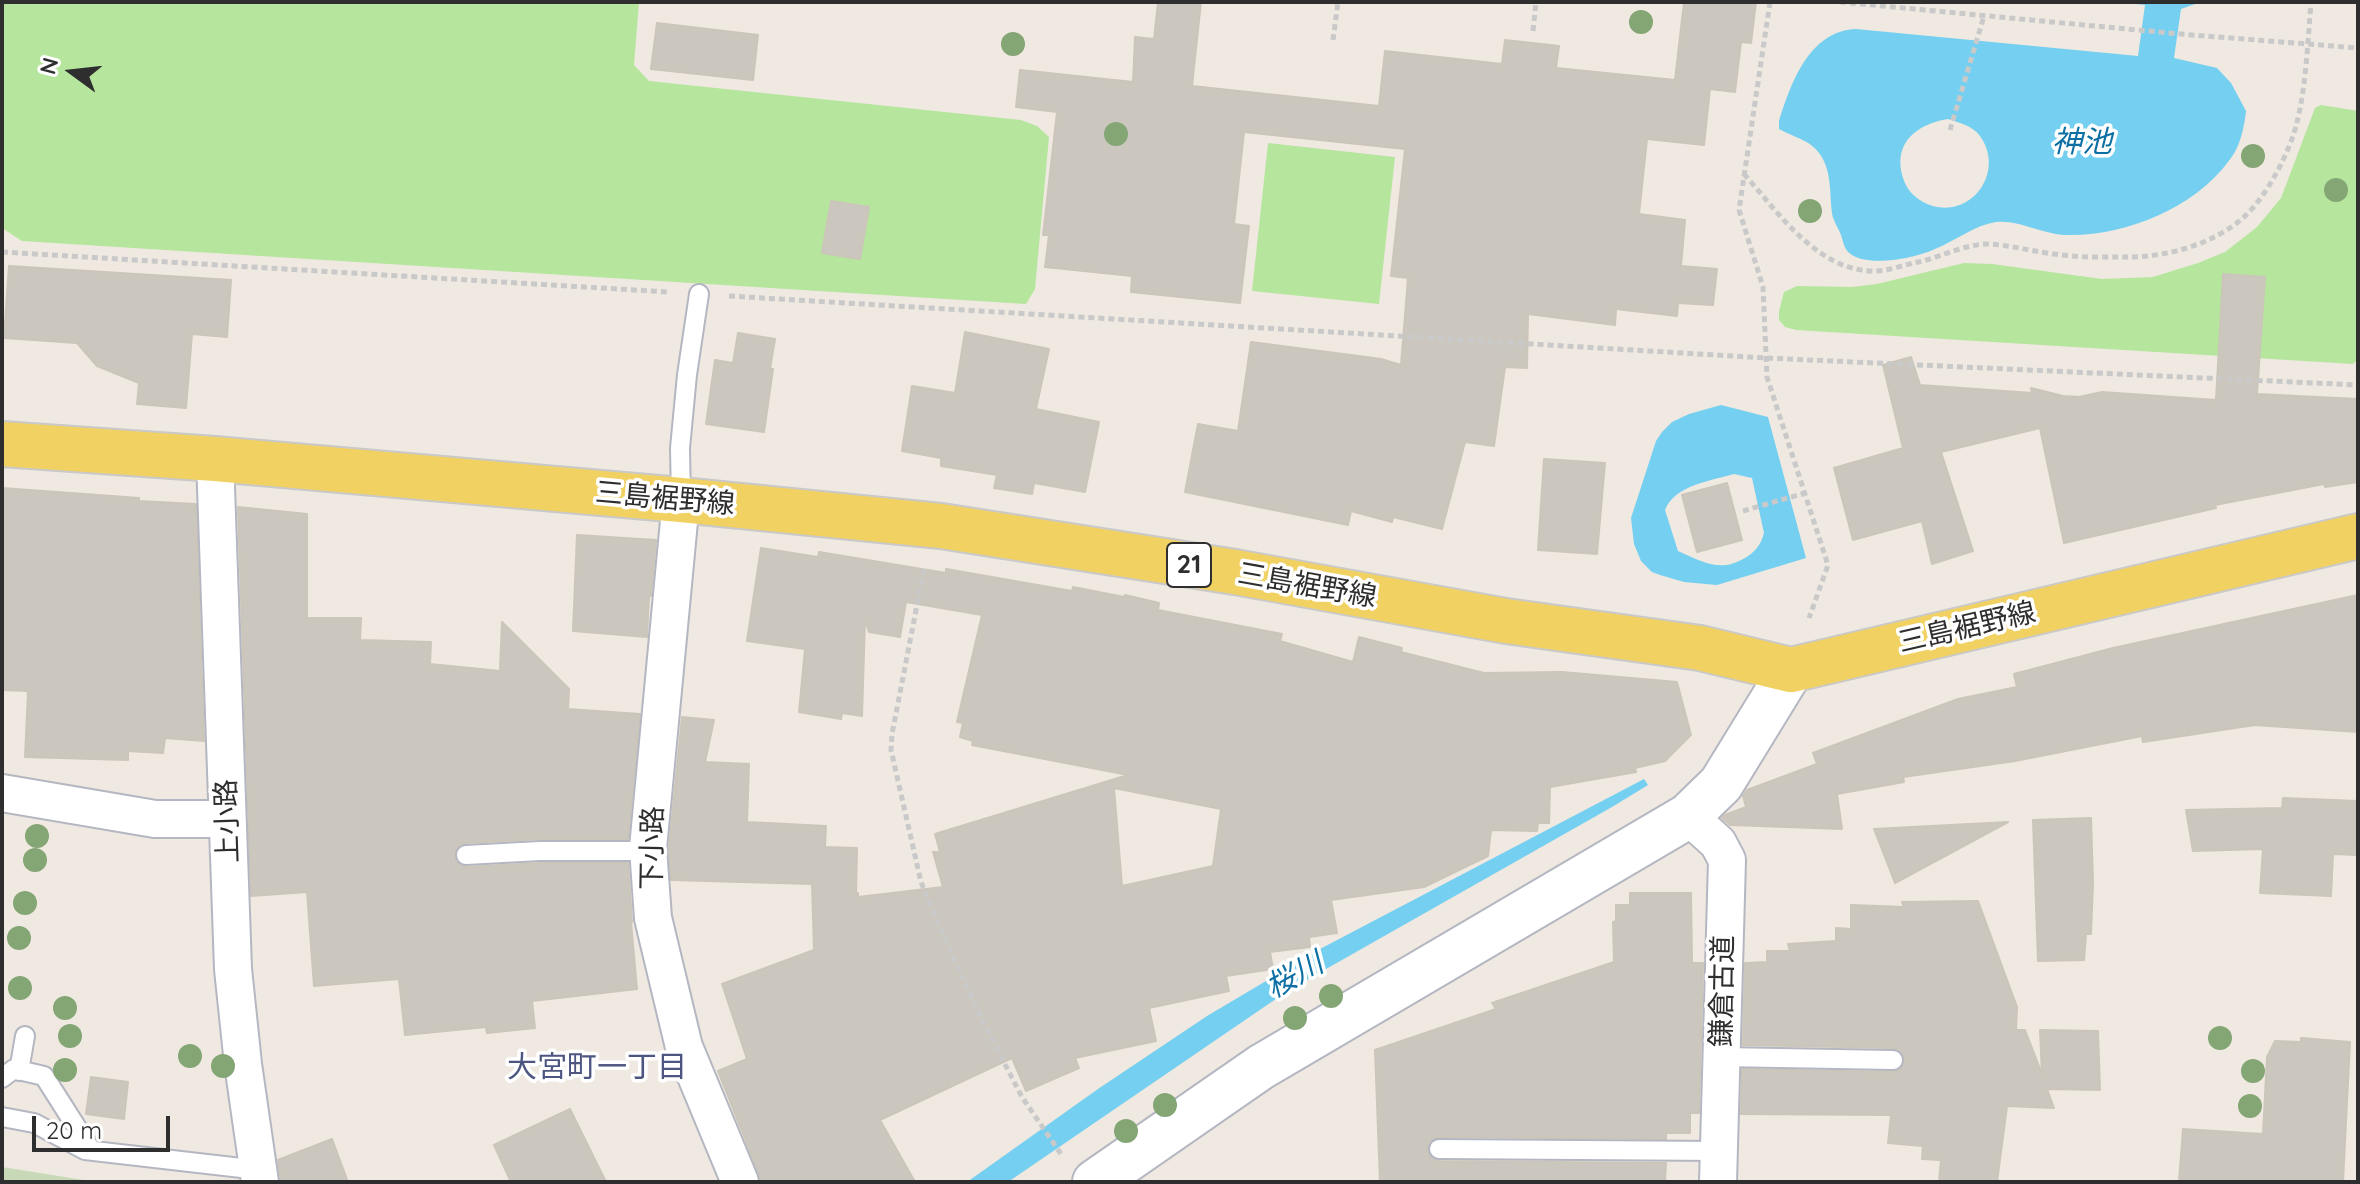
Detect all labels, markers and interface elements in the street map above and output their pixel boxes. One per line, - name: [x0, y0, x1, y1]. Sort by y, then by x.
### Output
- north arrow: [32, 32, 112, 112]
- text: N: [33, 54, 64, 77]
- water label: 神池: [2052, 125, 2112, 161]
- street label: 三島裾野線: [594, 476, 736, 522]
- road number: 21: [1167, 543, 1211, 587]
- street label: 三島裾野線: [1235, 557, 1379, 615]
- street label: 三島裾野線: [1895, 596, 2039, 660]
- street label: 上小路: [210, 778, 246, 864]
- street label: 下小路: [635, 806, 671, 890]
- street label: 鎌倉古道: [1705, 935, 1741, 1047]
- water label: 桜川: [1260, 946, 1330, 1006]
- district label: 大宮町一丁目: [507, 1050, 687, 1086]
- scale bar: [36, 1100, 174, 1150]
- text: 20 m: [46, 1115, 102, 1145]

